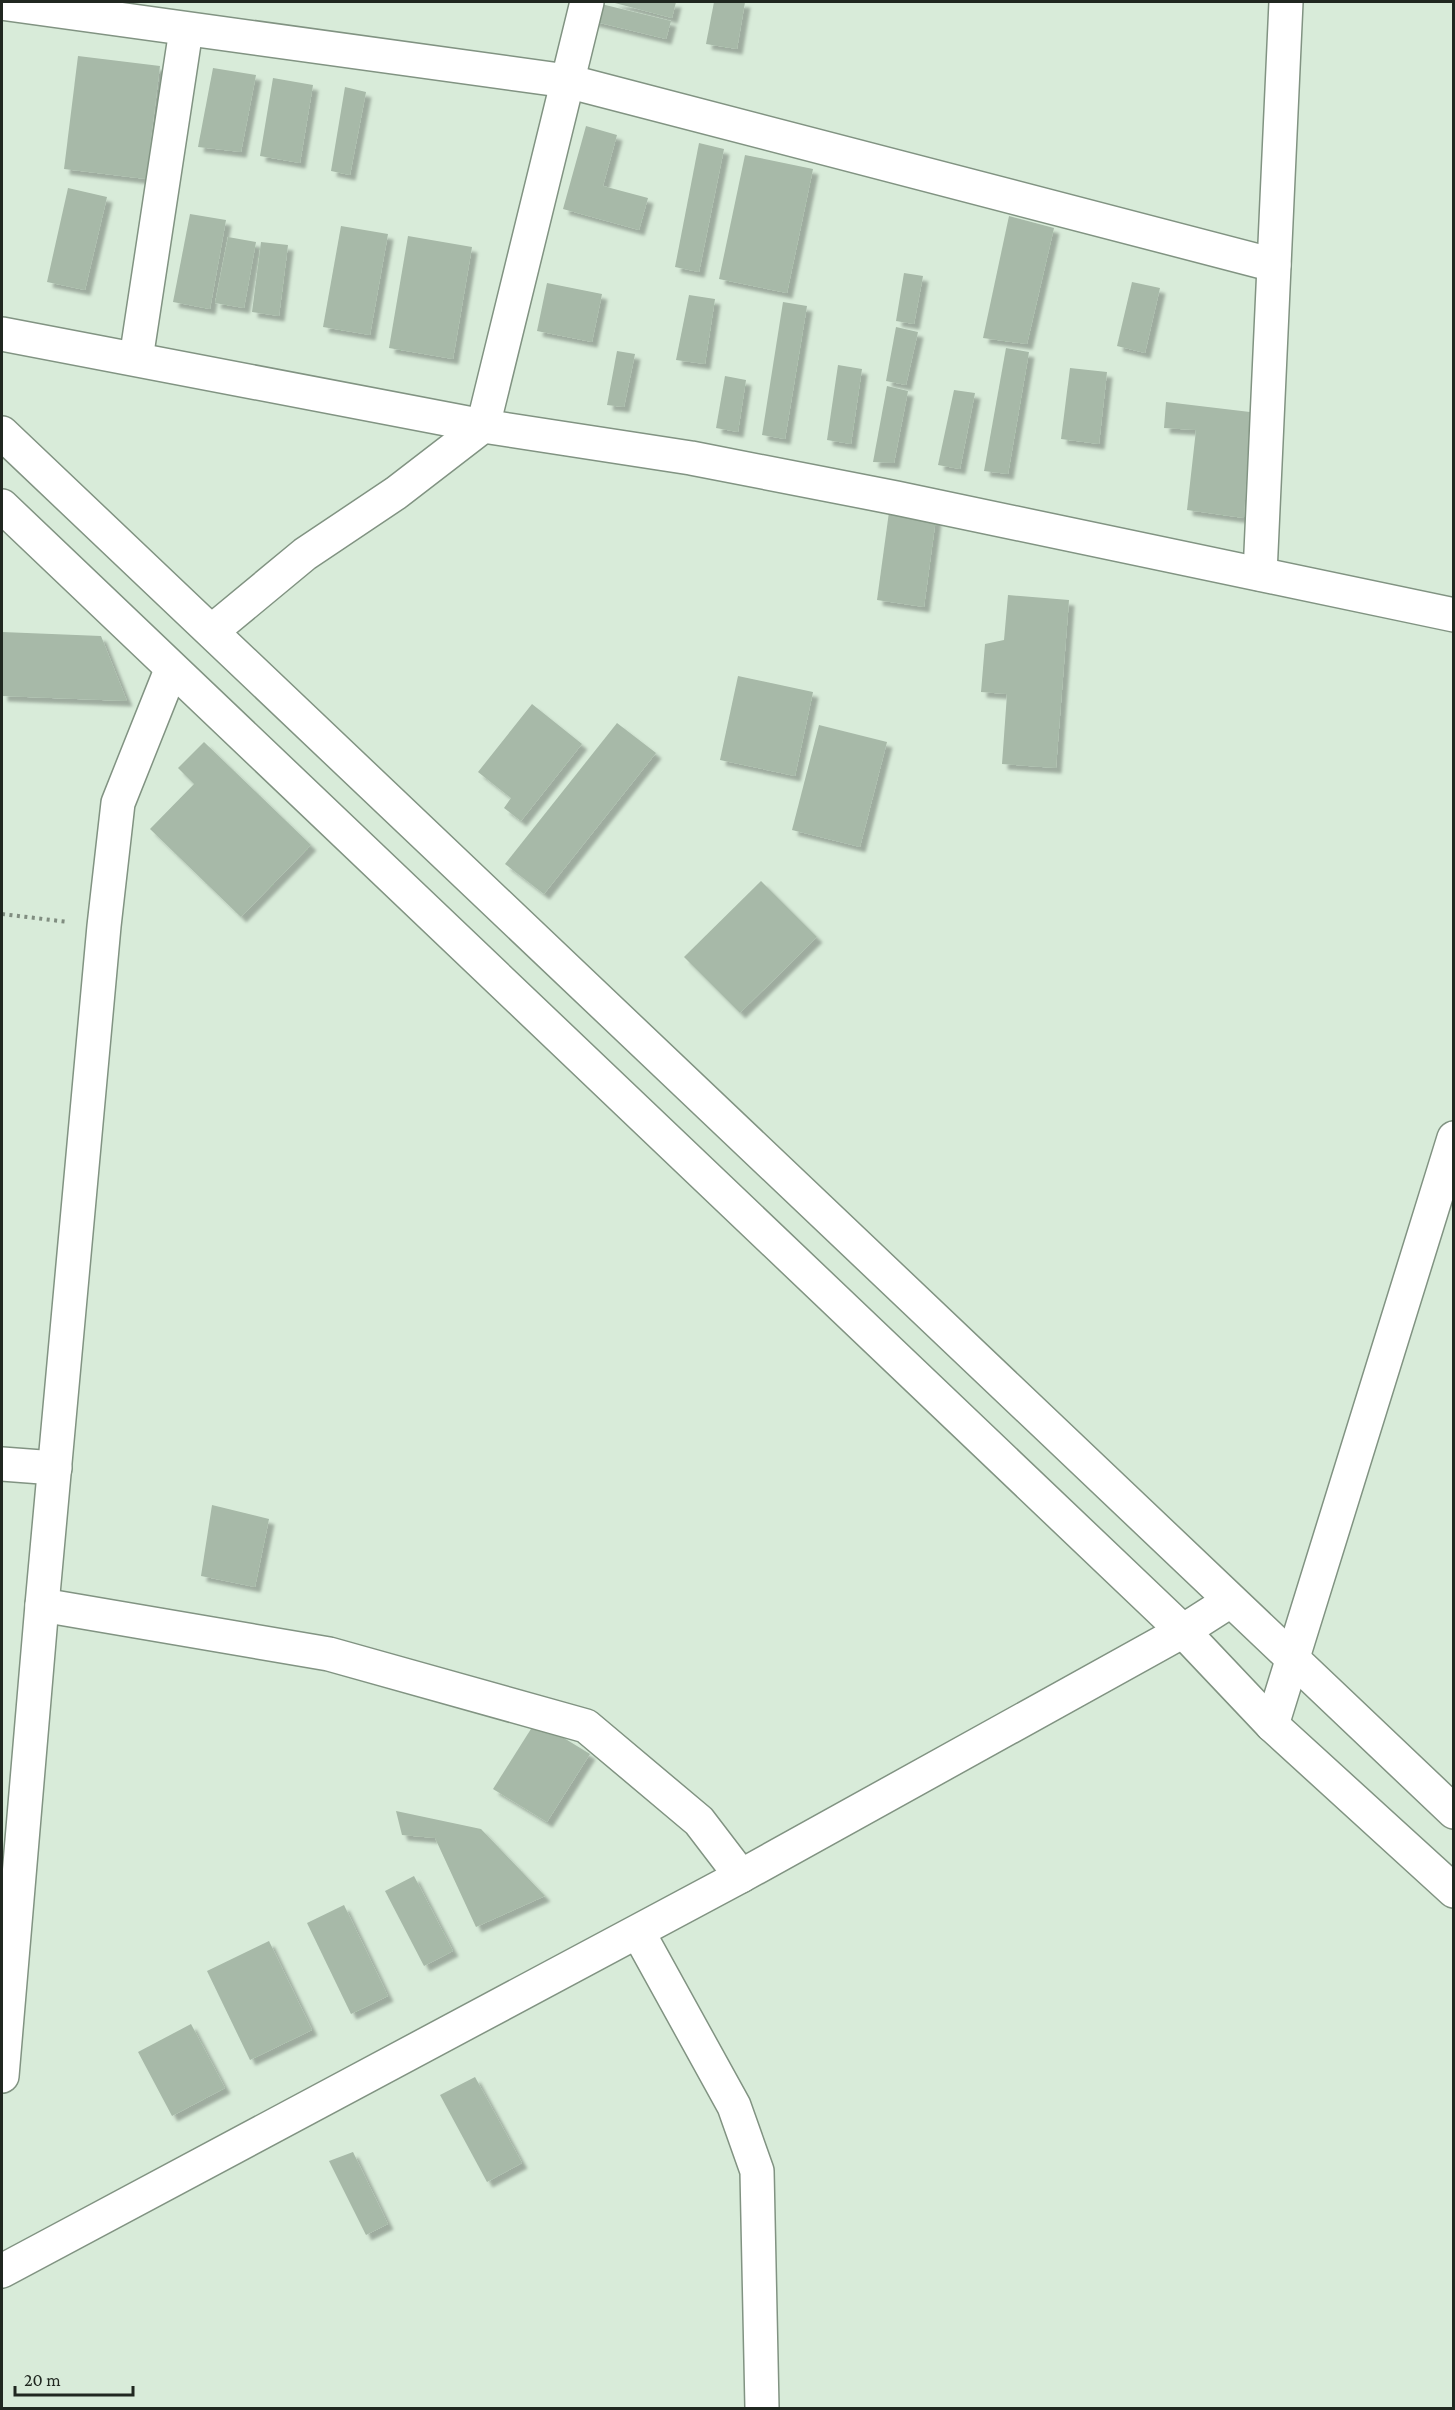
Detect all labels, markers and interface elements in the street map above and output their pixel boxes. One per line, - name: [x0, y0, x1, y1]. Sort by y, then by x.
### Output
- scale bar: [15, 2359, 134, 2397]
- text: 20 m: [24, 2370, 61, 2390]

